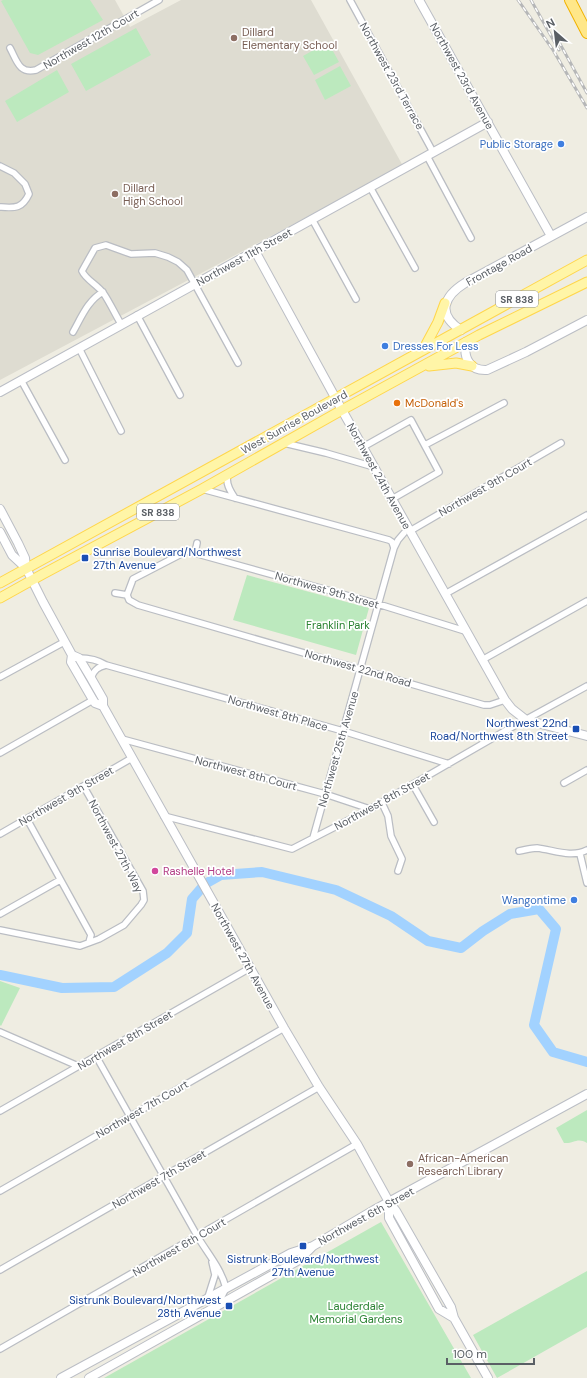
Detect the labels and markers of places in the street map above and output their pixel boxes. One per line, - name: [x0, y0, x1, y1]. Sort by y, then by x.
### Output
- place label: Dillard Elementary School: [242, 25, 337, 52]
- marker: Dillard Elementary School: [229, 33, 239, 43]
- place label: Public Storage: [480, 137, 553, 151]
- marker: Public Storage: [556, 139, 566, 149]
- place label: Dillard High School: [123, 181, 183, 208]
- marker: Dillard High School: [110, 189, 120, 199]
- place label: Dresses For Less: [393, 339, 478, 353]
- marker: Dresses For Less: [380, 341, 390, 351]
- place label: McDonald's: [405, 396, 464, 410]
- marker: McDonald's: [392, 398, 402, 408]
- place label: Sunrise Boulevard/Northwest 27th Avenue: [93, 545, 241, 572]
- marker: Sunrise Boulevard/Northwest 27th Avenue: [80, 553, 90, 563]
- place label: Northwest 22nd Road/Northwest 8th Street: [430, 716, 568, 743]
- marker: Northwest 22nd Road/Northwest 8th Street: [571, 724, 581, 734]
- place label: Rashelle Hotel: [163, 864, 234, 878]
- marker: Rashelle Hotel: [150, 866, 160, 876]
- place label: Wangontime: [502, 893, 566, 907]
- marker: Wangontime: [569, 895, 579, 905]
- place label: African-American Research Library: [418, 1151, 508, 1178]
- marker: African-American Research Library: [405, 1159, 415, 1169]
- marker: Sistrunk Boulevard/Northwest 27th Avenue: [298, 1241, 308, 1251]
- place label: Sistrunk Boulevard/Northwest 27th Avenue: [227, 1252, 379, 1279]
- place label: Sistrunk Boulevard/Northwest 28th Avenue: [69, 1293, 221, 1320]
- marker: Sistrunk Boulevard/Northwest 28th Avenue: [224, 1301, 234, 1311]

